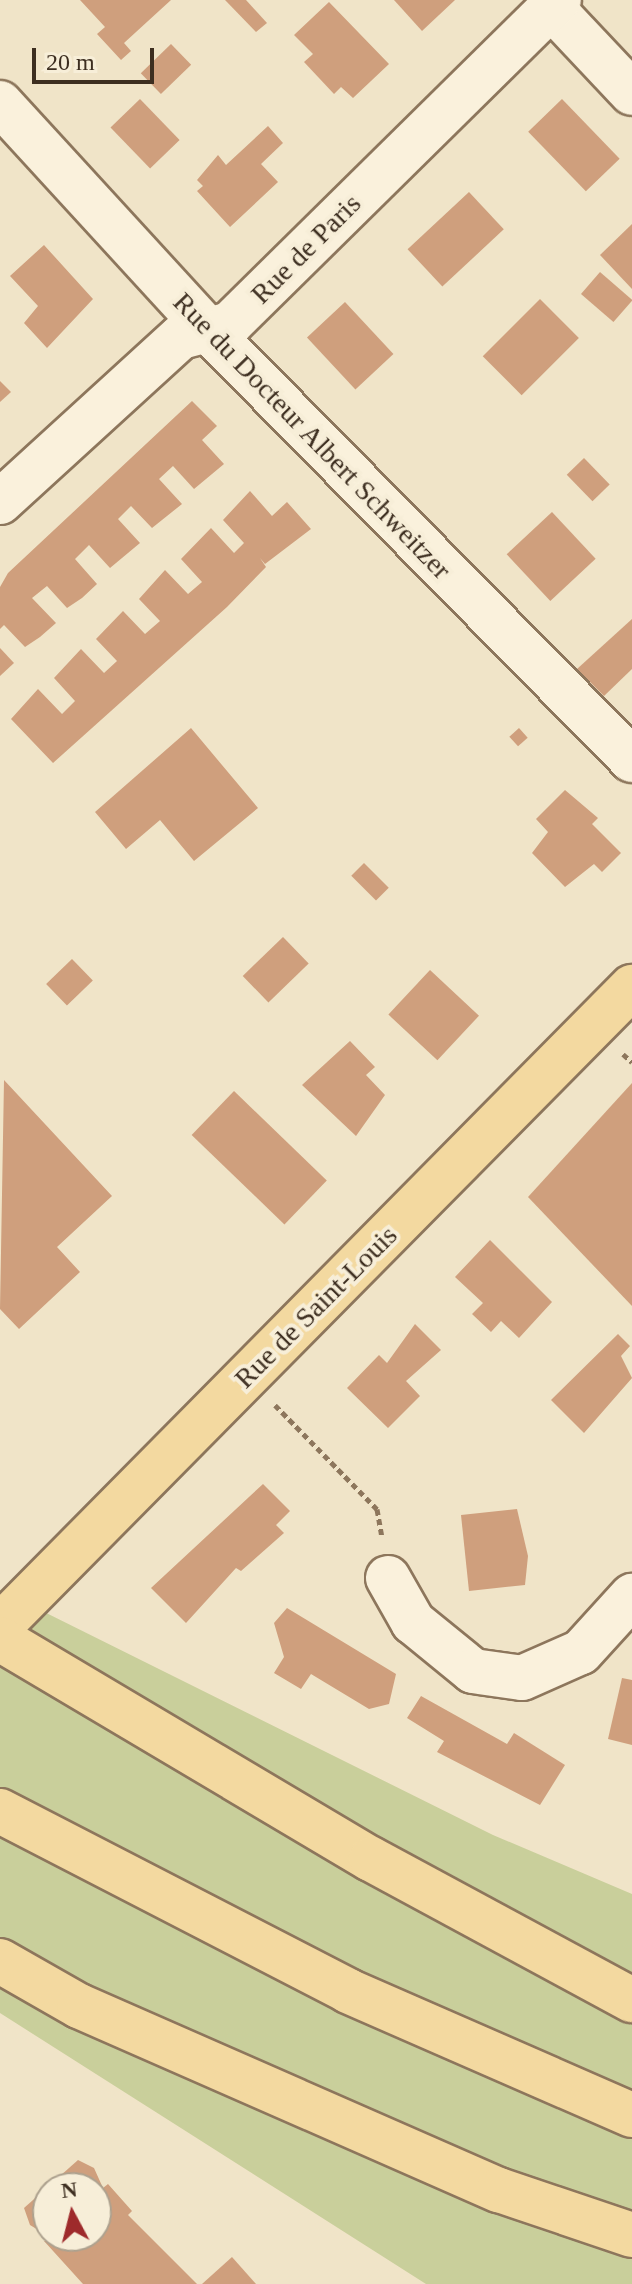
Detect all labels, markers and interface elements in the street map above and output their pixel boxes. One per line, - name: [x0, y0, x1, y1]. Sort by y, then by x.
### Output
- scale bar: [36, 32, 158, 82]
- text: 20 m: [46, 49, 95, 75]
- street label: Rue de Paris: [244, 187, 368, 311]
- street label: Rue du Docteur Albert Schweitzer: [165, 285, 459, 587]
- street label: Rue de Saint-Louis: [228, 1219, 404, 1395]
- north arrow: [32, 2172, 112, 2252]
- text: N: [60, 2176, 79, 2203]

